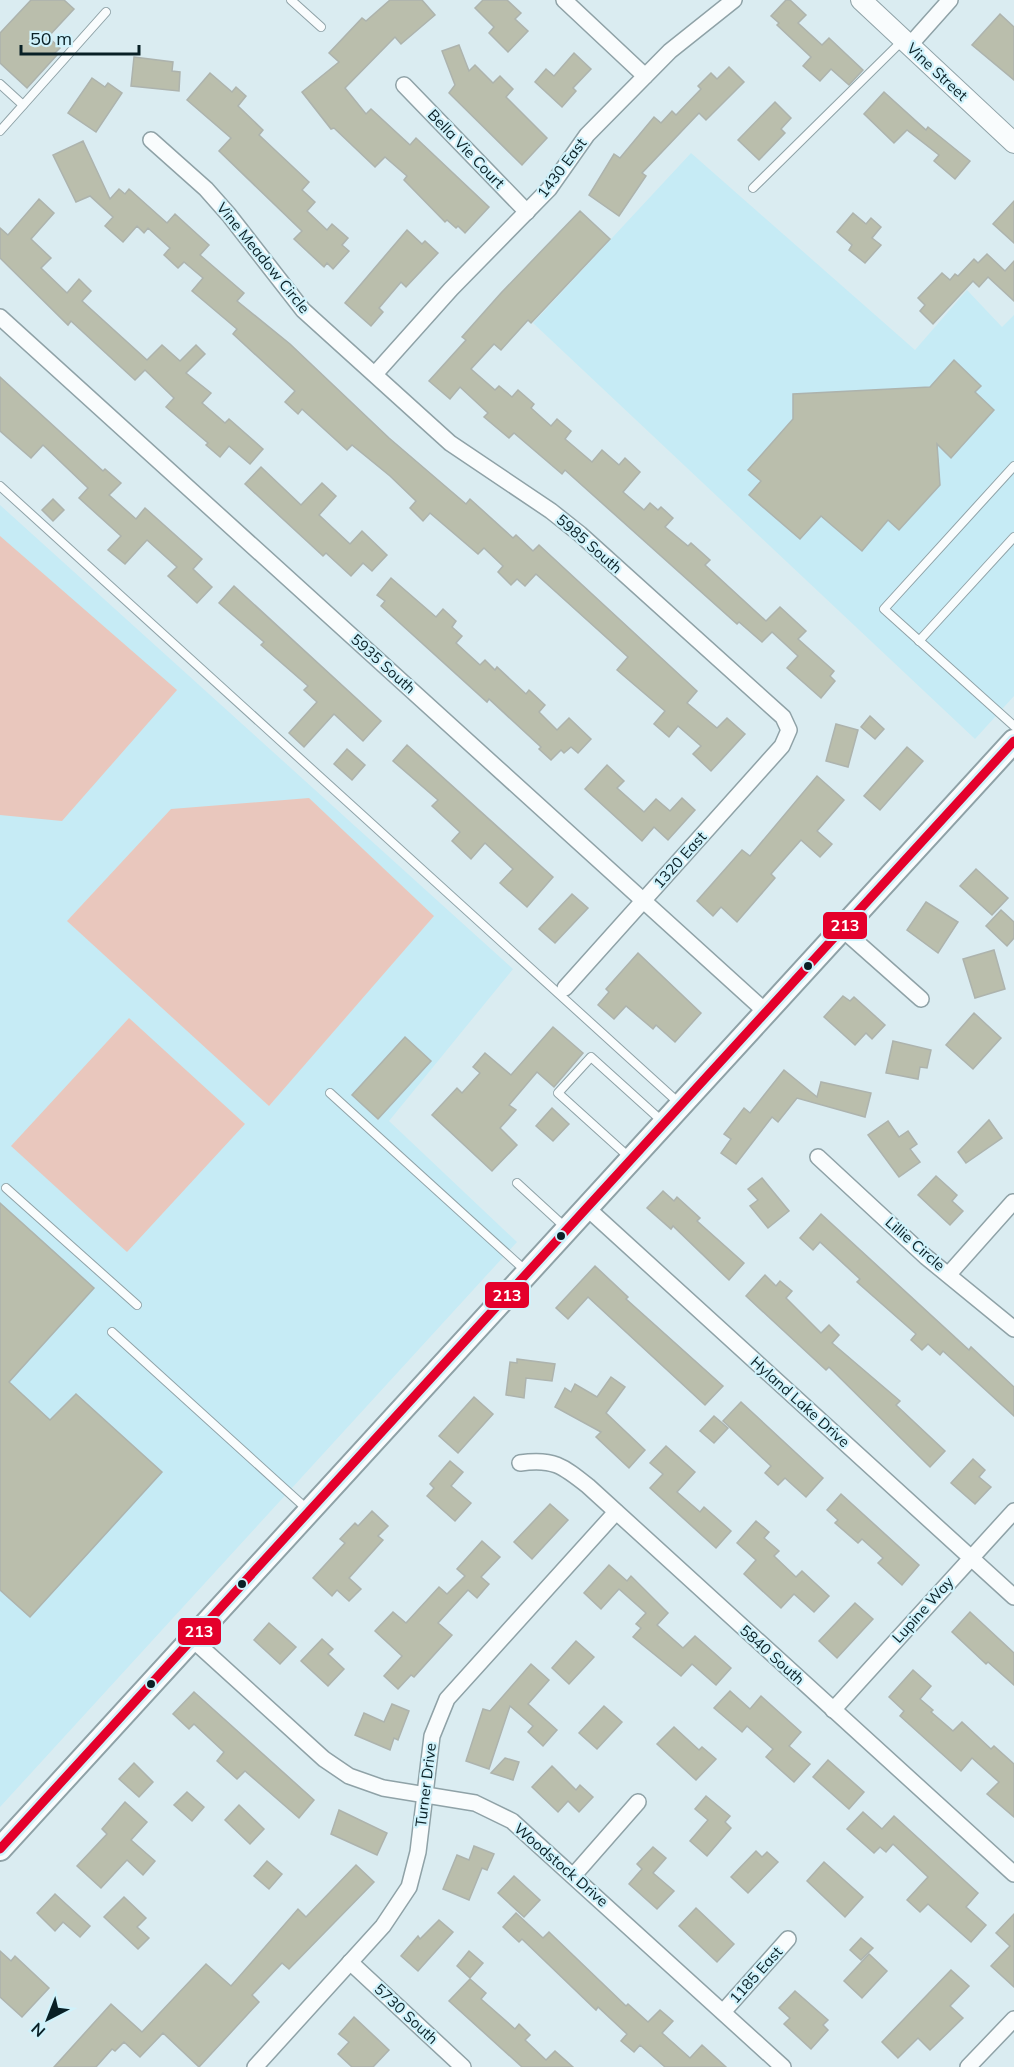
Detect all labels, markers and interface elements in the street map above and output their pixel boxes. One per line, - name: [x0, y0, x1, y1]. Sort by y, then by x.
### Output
- scale bar: [21, 18, 140, 56]
- text: 50 m: [30, 27, 72, 50]
- street label: Vine Street: [903, 39, 972, 105]
- street label: Bella Vie Court: [424, 105, 509, 192]
- street label: 1430 East: [533, 134, 590, 201]
- street label: Vine Meadow Circle: [213, 198, 314, 317]
- street label: 5985 South: [553, 510, 626, 577]
- street label: 5935 South: [347, 630, 420, 698]
- street label: 1320 East: [649, 827, 710, 892]
- line badge: 213: [822, 911, 868, 940]
- text: 213: [831, 915, 859, 935]
- unlabelled marker: [802, 960, 814, 972]
- street label: Lillie Circle: [882, 1213, 949, 1275]
- unlabelled marker: [555, 1230, 567, 1242]
- line badge: 213: [484, 1281, 530, 1309]
- text: 213: [493, 1285, 521, 1305]
- street label: Hyland Lake Drive: [747, 1352, 854, 1451]
- street label: Lupine Way: [888, 1573, 957, 1647]
- unlabelled marker: [236, 1578, 248, 1590]
- line badge: 213: [177, 1617, 222, 1646]
- text: 213: [185, 1621, 213, 1641]
- street label: 5840 South: [736, 1621, 809, 1689]
- unlabelled marker: [145, 1678, 157, 1690]
- street label: Turner Drive: [411, 1742, 440, 1828]
- street label: Woodstock Drive: [510, 1819, 612, 1911]
- street label: 1185 East: [725, 1942, 786, 2007]
- street label: 5730 South: [370, 1979, 442, 2048]
- north arrow: [18, 1989, 78, 2049]
- text: N: [27, 2019, 49, 2042]

